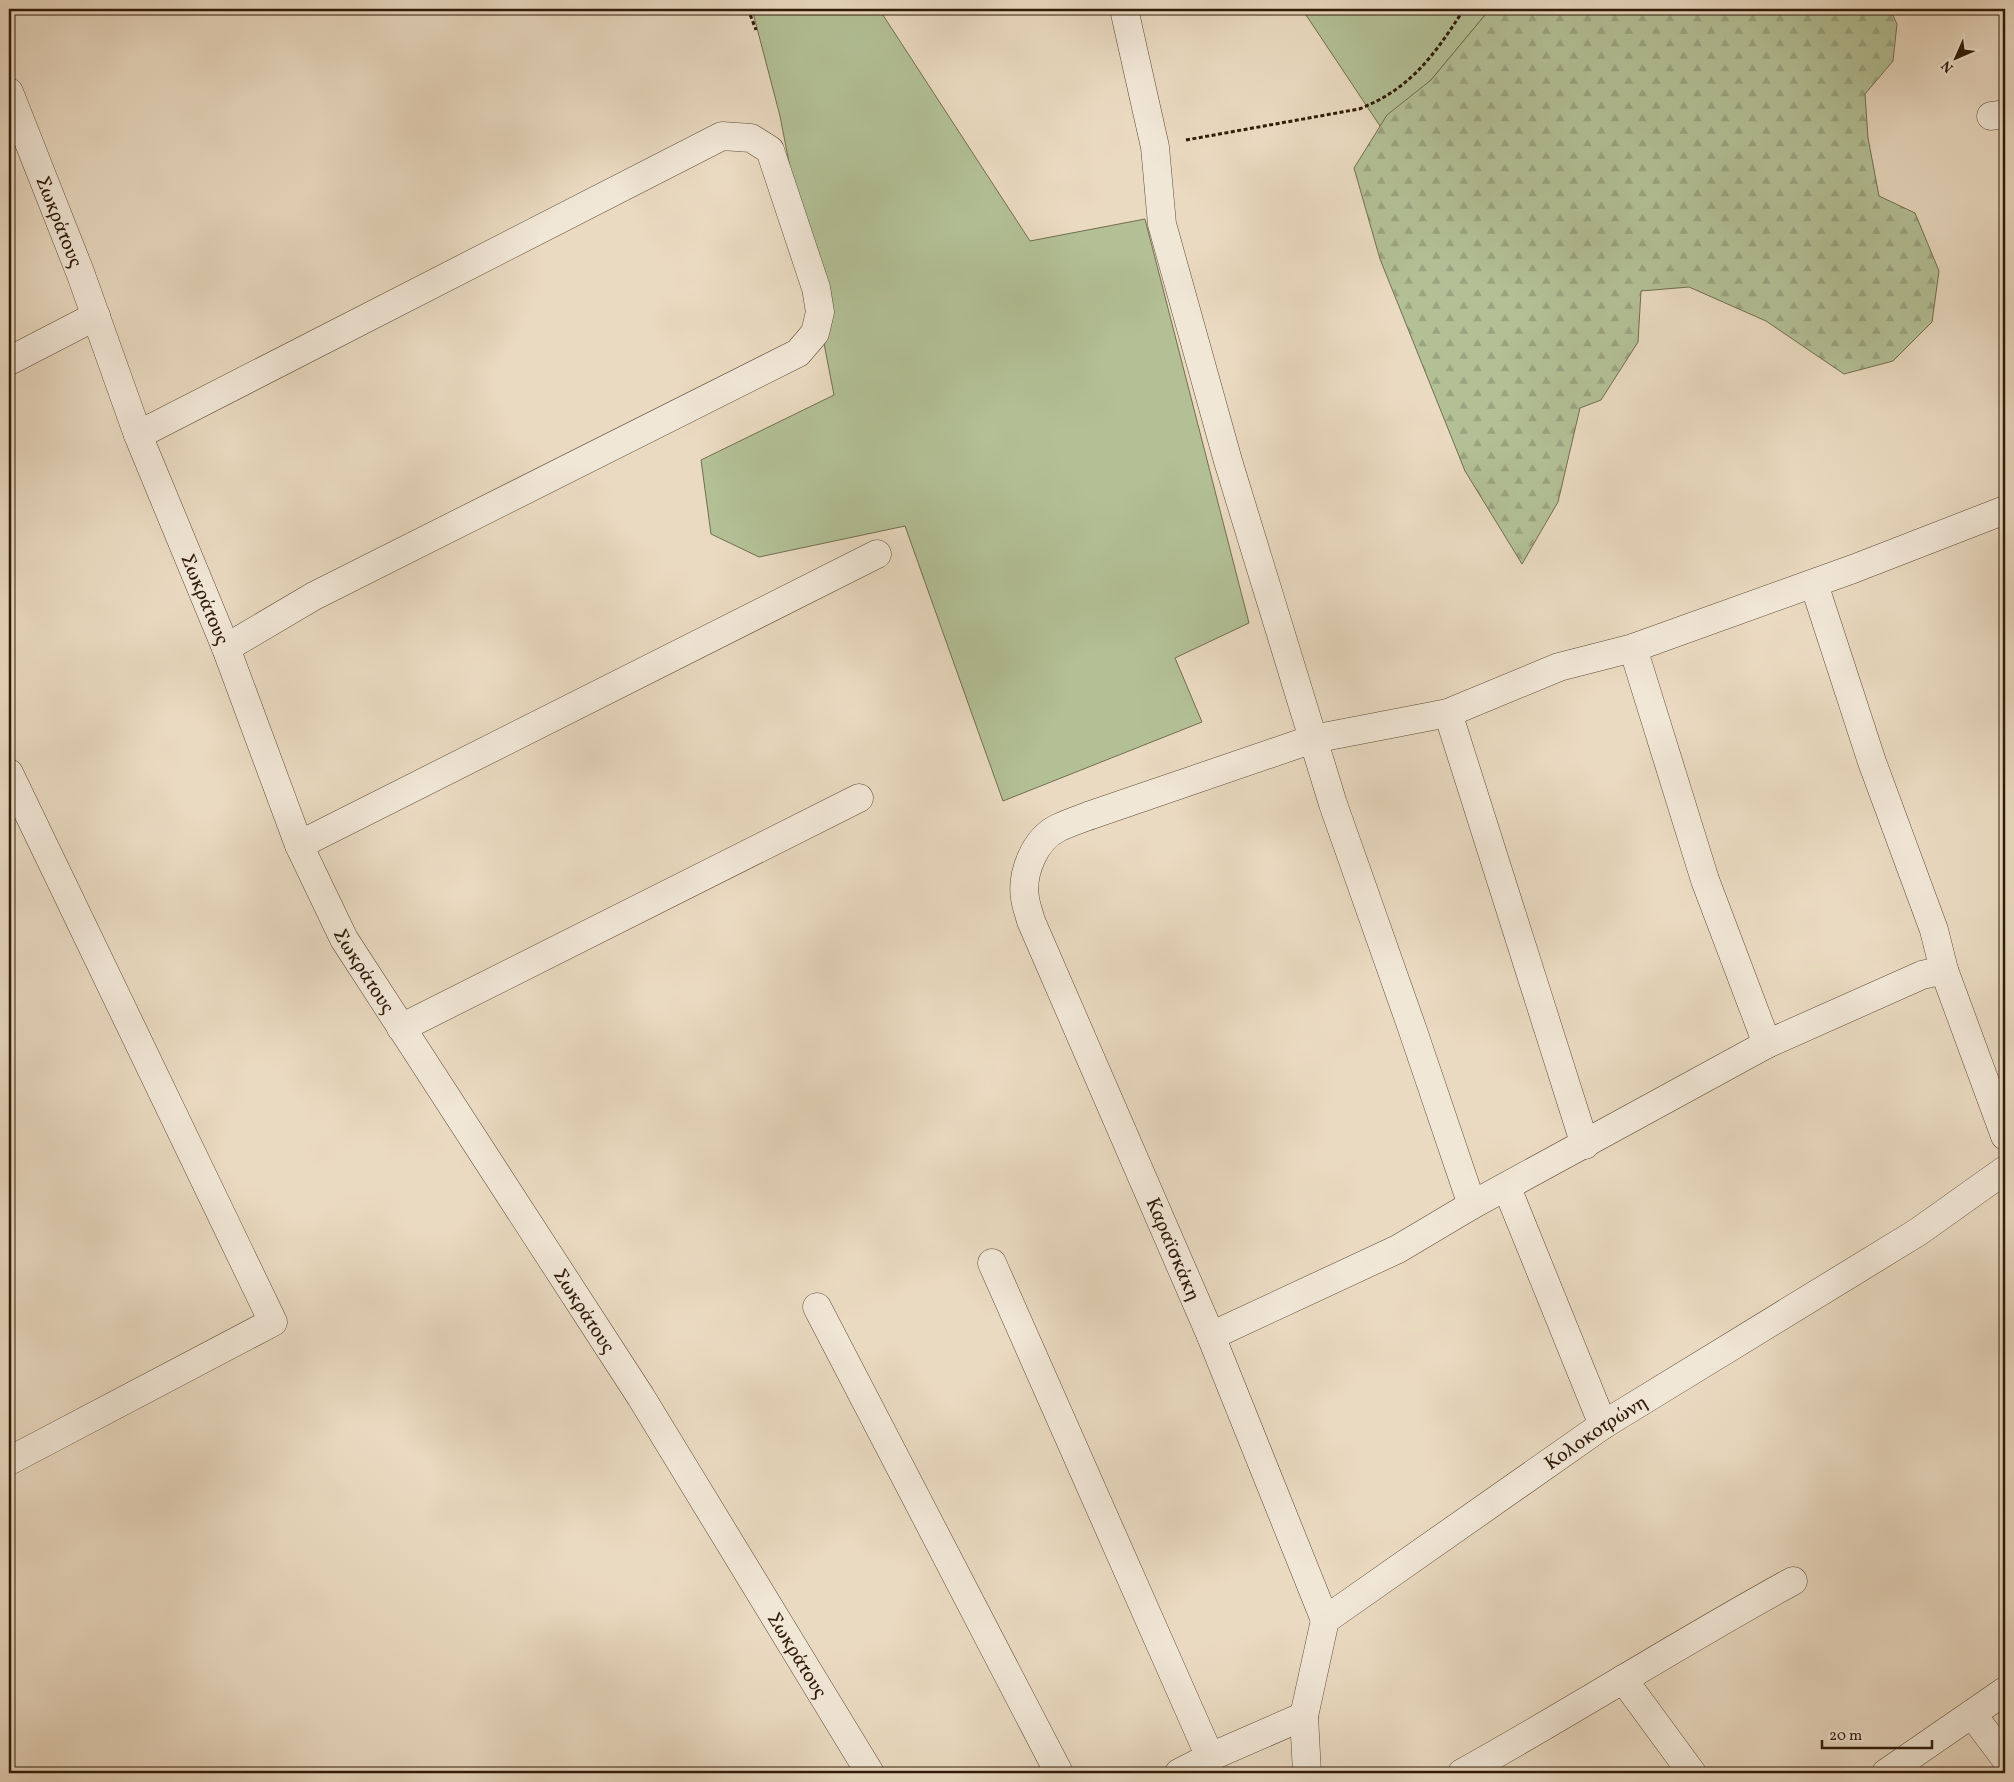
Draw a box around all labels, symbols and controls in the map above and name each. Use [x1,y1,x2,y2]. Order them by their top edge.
north arrow [1932,32,1982,82]
text: N [1938,56,1958,76]
street label: Σωκράτους [28,172,89,272]
street label: Σωκράτους [173,550,235,650]
street label: Σωκράτους [325,925,401,1020]
street label: Καραϊσκάκη [1138,1194,1207,1306]
street label: Σωκράτους [545,1264,621,1359]
street label: Κολοκοτρώνη [1539,1389,1654,1478]
street label: Σωκράτους [759,1608,833,1704]
scale bar [1822,1717,1932,1749]
text: 20 m [1829,1726,1862,1747]

